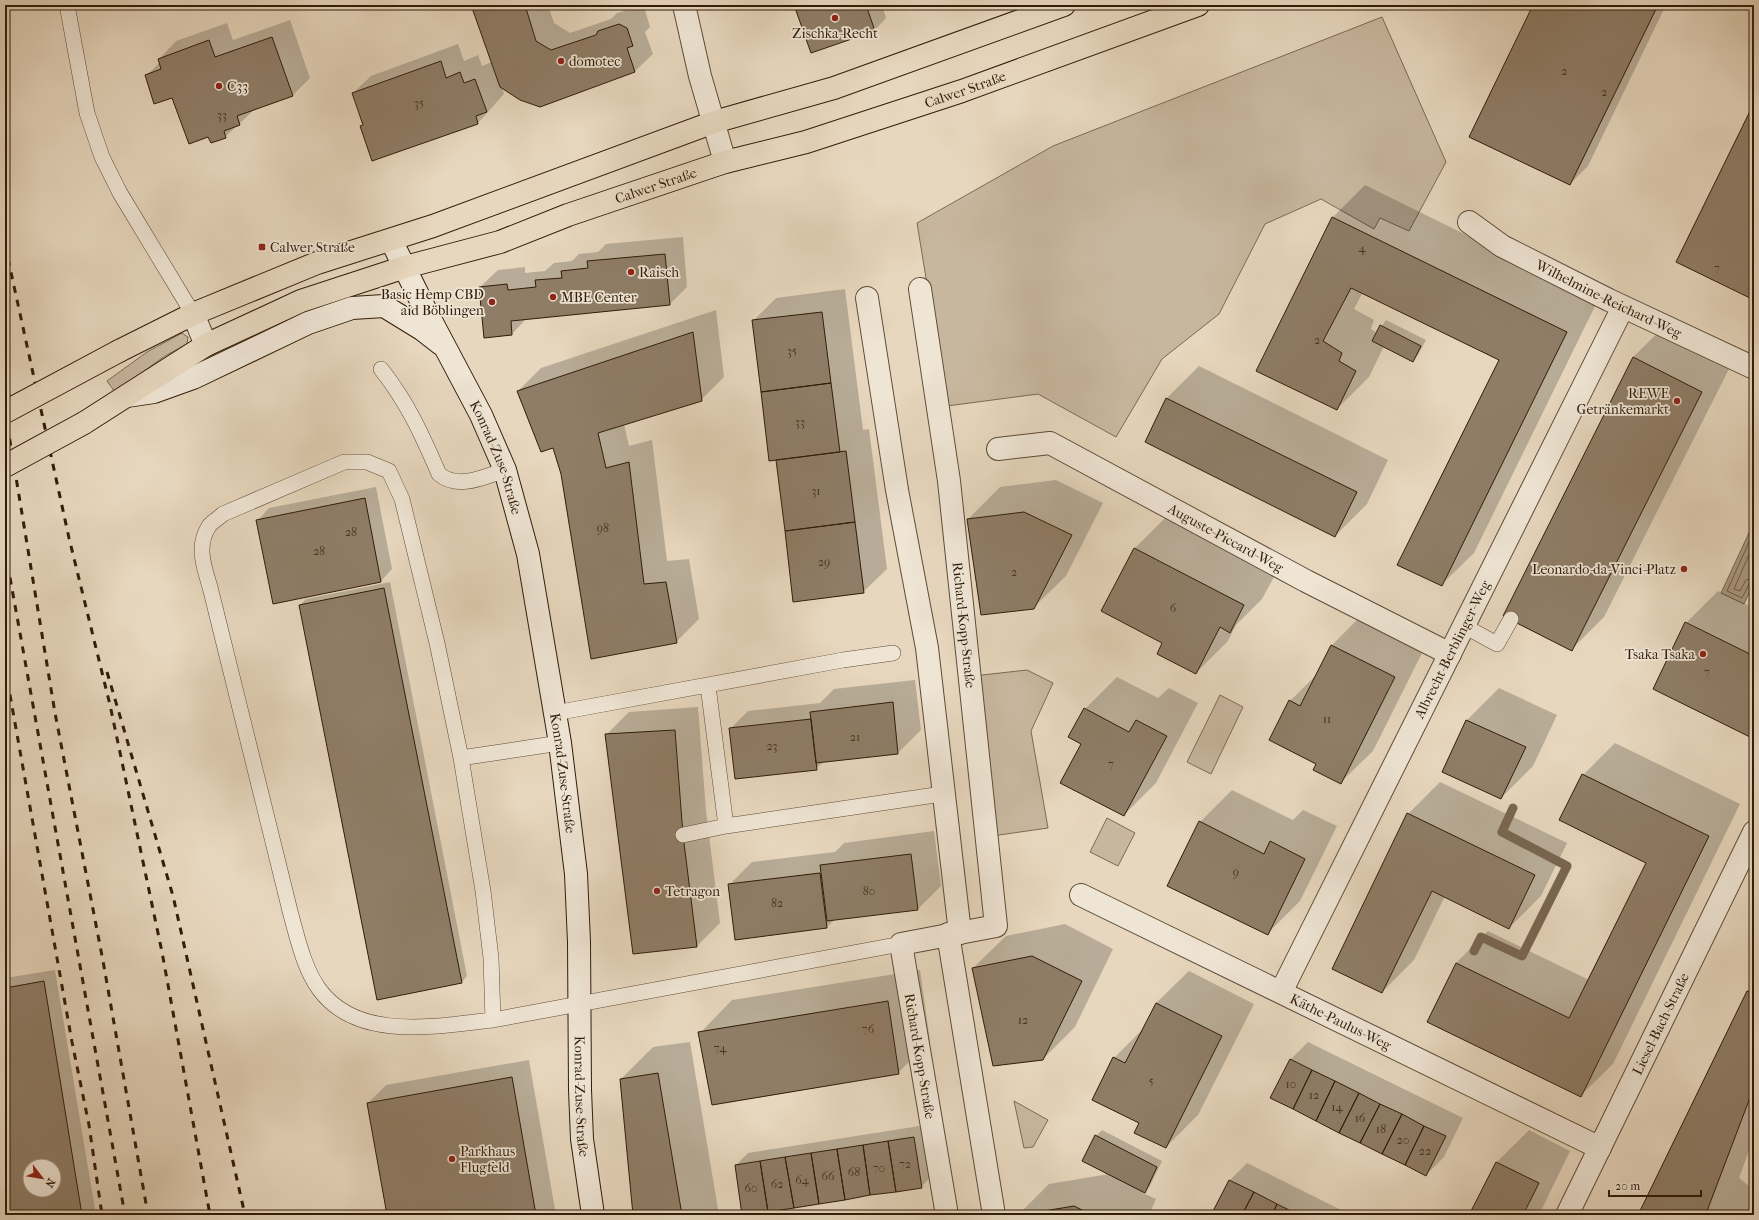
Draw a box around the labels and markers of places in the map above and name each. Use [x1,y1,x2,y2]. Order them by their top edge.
marker: Zischka-Recht [830,13,840,23]
place label: Zischka-Recht [792,25,878,42]
place label: domotec [569,53,620,70]
marker: domotec [556,56,566,66]
place label: C33 [227,78,248,95]
marker: C33 [214,81,224,91]
place label: Calwer Straße [270,239,355,256]
marker: Calwer Straße [257,242,267,252]
place label: Raisch [639,264,679,281]
marker: Raisch [626,267,636,277]
place label: Basic Hemp CBD aid Böblingen [381,286,484,319]
place label: MBE Center [561,289,637,306]
marker: MBE Center [548,292,558,302]
marker: Basic Hemp CBD aid Böblingen [487,297,497,307]
place label: REWE Getränkemarkt [1577,385,1669,418]
marker: REWE Getränkemarkt [1672,396,1682,406]
place label: Leonardo-da-Vinci-Platz [1532,561,1676,578]
marker: Leonardo-da-Vinci-Platz [1679,564,1689,574]
place label: Tsaka Tsaka [1625,646,1696,663]
marker: Tsaka Tsaka [1698,649,1708,659]
place label: Tetragon [665,883,720,900]
marker: Tetragon [652,886,662,896]
place label: Parkhaus Flugfeld [460,1143,515,1176]
marker: Parkhaus Flugfeld [447,1154,457,1164]

